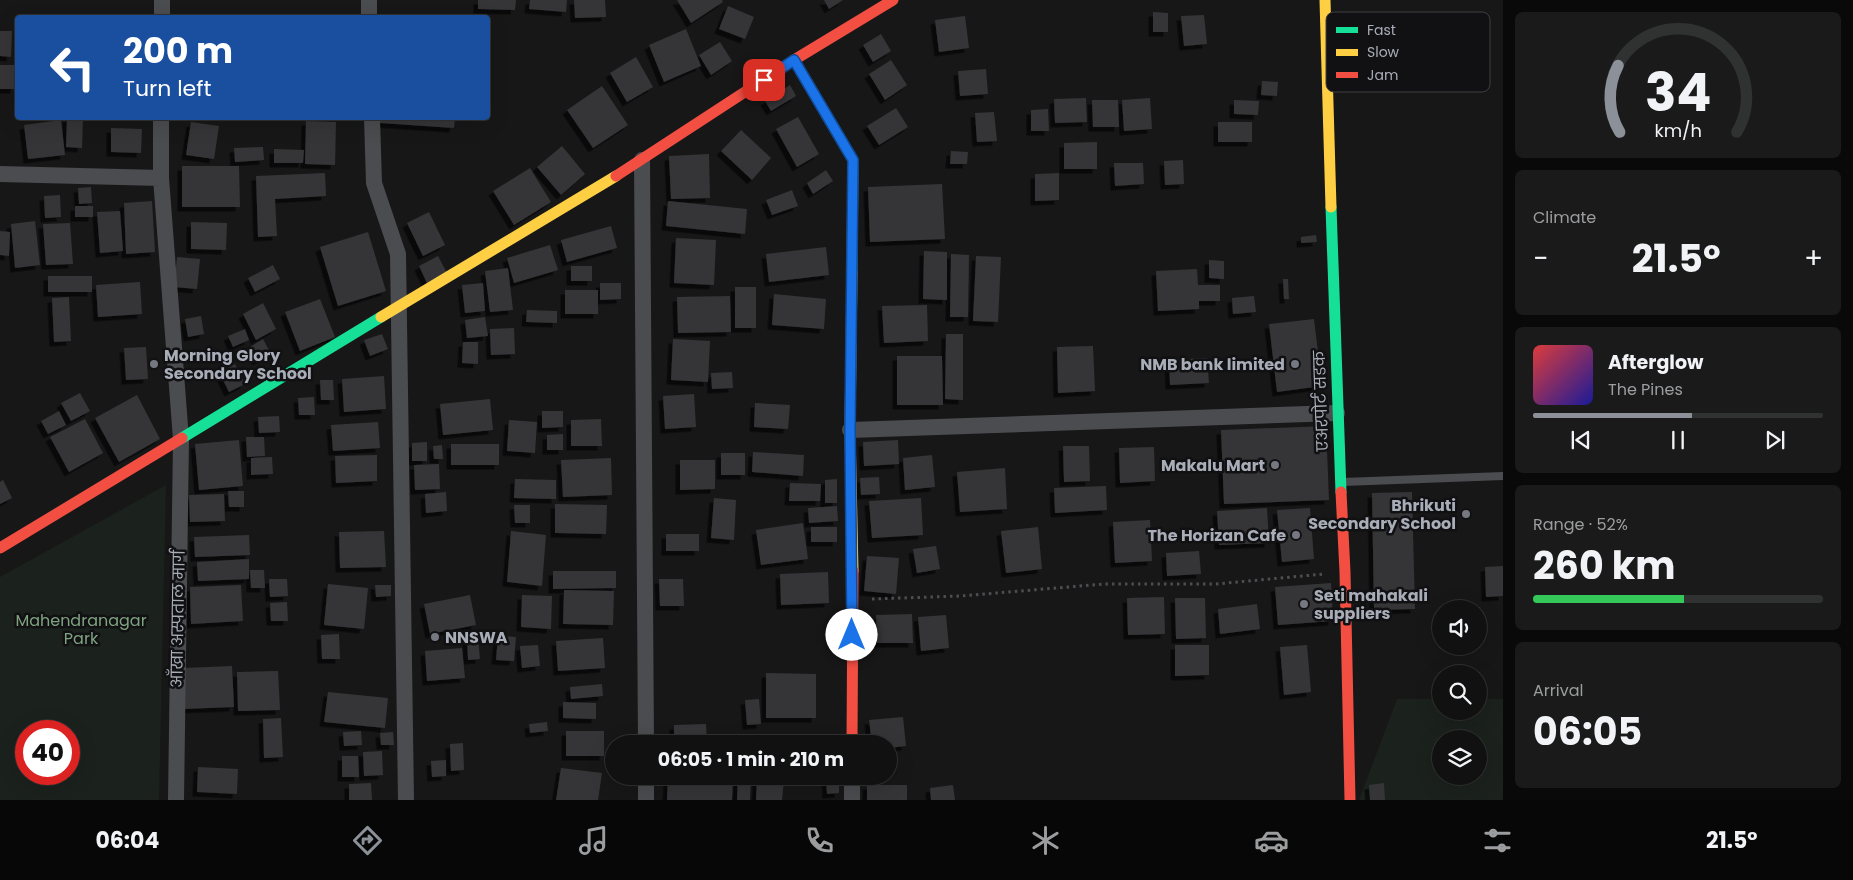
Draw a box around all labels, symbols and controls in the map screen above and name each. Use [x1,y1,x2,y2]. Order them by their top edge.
legend [1326,12,1490,92]
text: Fast [1367,20,1396,40]
text: 200 m [123,26,233,75]
icon: left [40,35,105,100]
text: Slow [1367,42,1400,62]
text: 34 [1645,56,1711,129]
pin [743,59,785,101]
text: Jam [1367,65,1398,85]
icon: arrive [750,66,778,94]
text: Turn left [123,73,211,104]
text: km/h [1654,118,1702,143]
text: Climate [1533,206,1596,229]
text: 21.5° [1632,232,1721,285]
text: − [1533,239,1548,278]
text: + [1804,239,1823,278]
place label: Morning Glory Secondary School [164,344,312,385]
street label: एअरपोर्ट सडक [1308,349,1334,453]
text: Afterglow [1608,349,1703,376]
place label: NMB bank limited [1140,353,1285,376]
marker: Morning Glory Secondary School [148,358,160,370]
marker: NMB bank limited [1289,358,1301,370]
text: The Pines [1608,378,1683,401]
icon: previous [1567,426,1595,454]
icon: pause [1664,426,1692,454]
icon: next [1761,426,1789,454]
place label: Makalu Mart [1161,454,1265,477]
marker: Makalu Mart [1269,459,1281,471]
place label: Bhrikuti Secondary School [1308,494,1456,535]
marker: Bhrikuti Secondary School [1460,508,1472,520]
text: Range · 52% [1533,513,1628,536]
place label: The Horizan Cafe [1147,524,1286,547]
marker: The Horizan Cafe [1290,529,1302,541]
text: 260 km [1533,539,1675,592]
street label: आँखा अस्पताल मार्ग [164,547,191,688]
place label: Seti mahakali suppliers [1314,584,1428,625]
marker: Seti mahakali suppliers [1298,598,1310,610]
map controls [1432,600,1487,785]
button: sound [1432,600,1487,655]
position arrow [825,608,877,660]
park label: Mahendranagar Park [15,609,147,650]
place label: NNSWA [445,626,508,649]
marker: NNSWA [429,631,441,643]
button: search [1432,665,1487,720]
text: Arrival [1533,679,1583,702]
text: 06:05 [1533,705,1642,758]
speed limit sign: 40 [15,720,80,785]
button: layers [1432,730,1487,785]
text: 06:05 · 1 min · 210 m [658,746,844,773]
icon: directions [350,823,385,858]
icon: music [576,823,611,858]
icon: phone [802,823,837,858]
icon: climate [1028,823,1063,858]
icon: car [1254,823,1289,858]
icon: filters [1480,823,1515,858]
text: 06:04 [95,825,159,856]
text: 21.5° [1706,825,1757,856]

